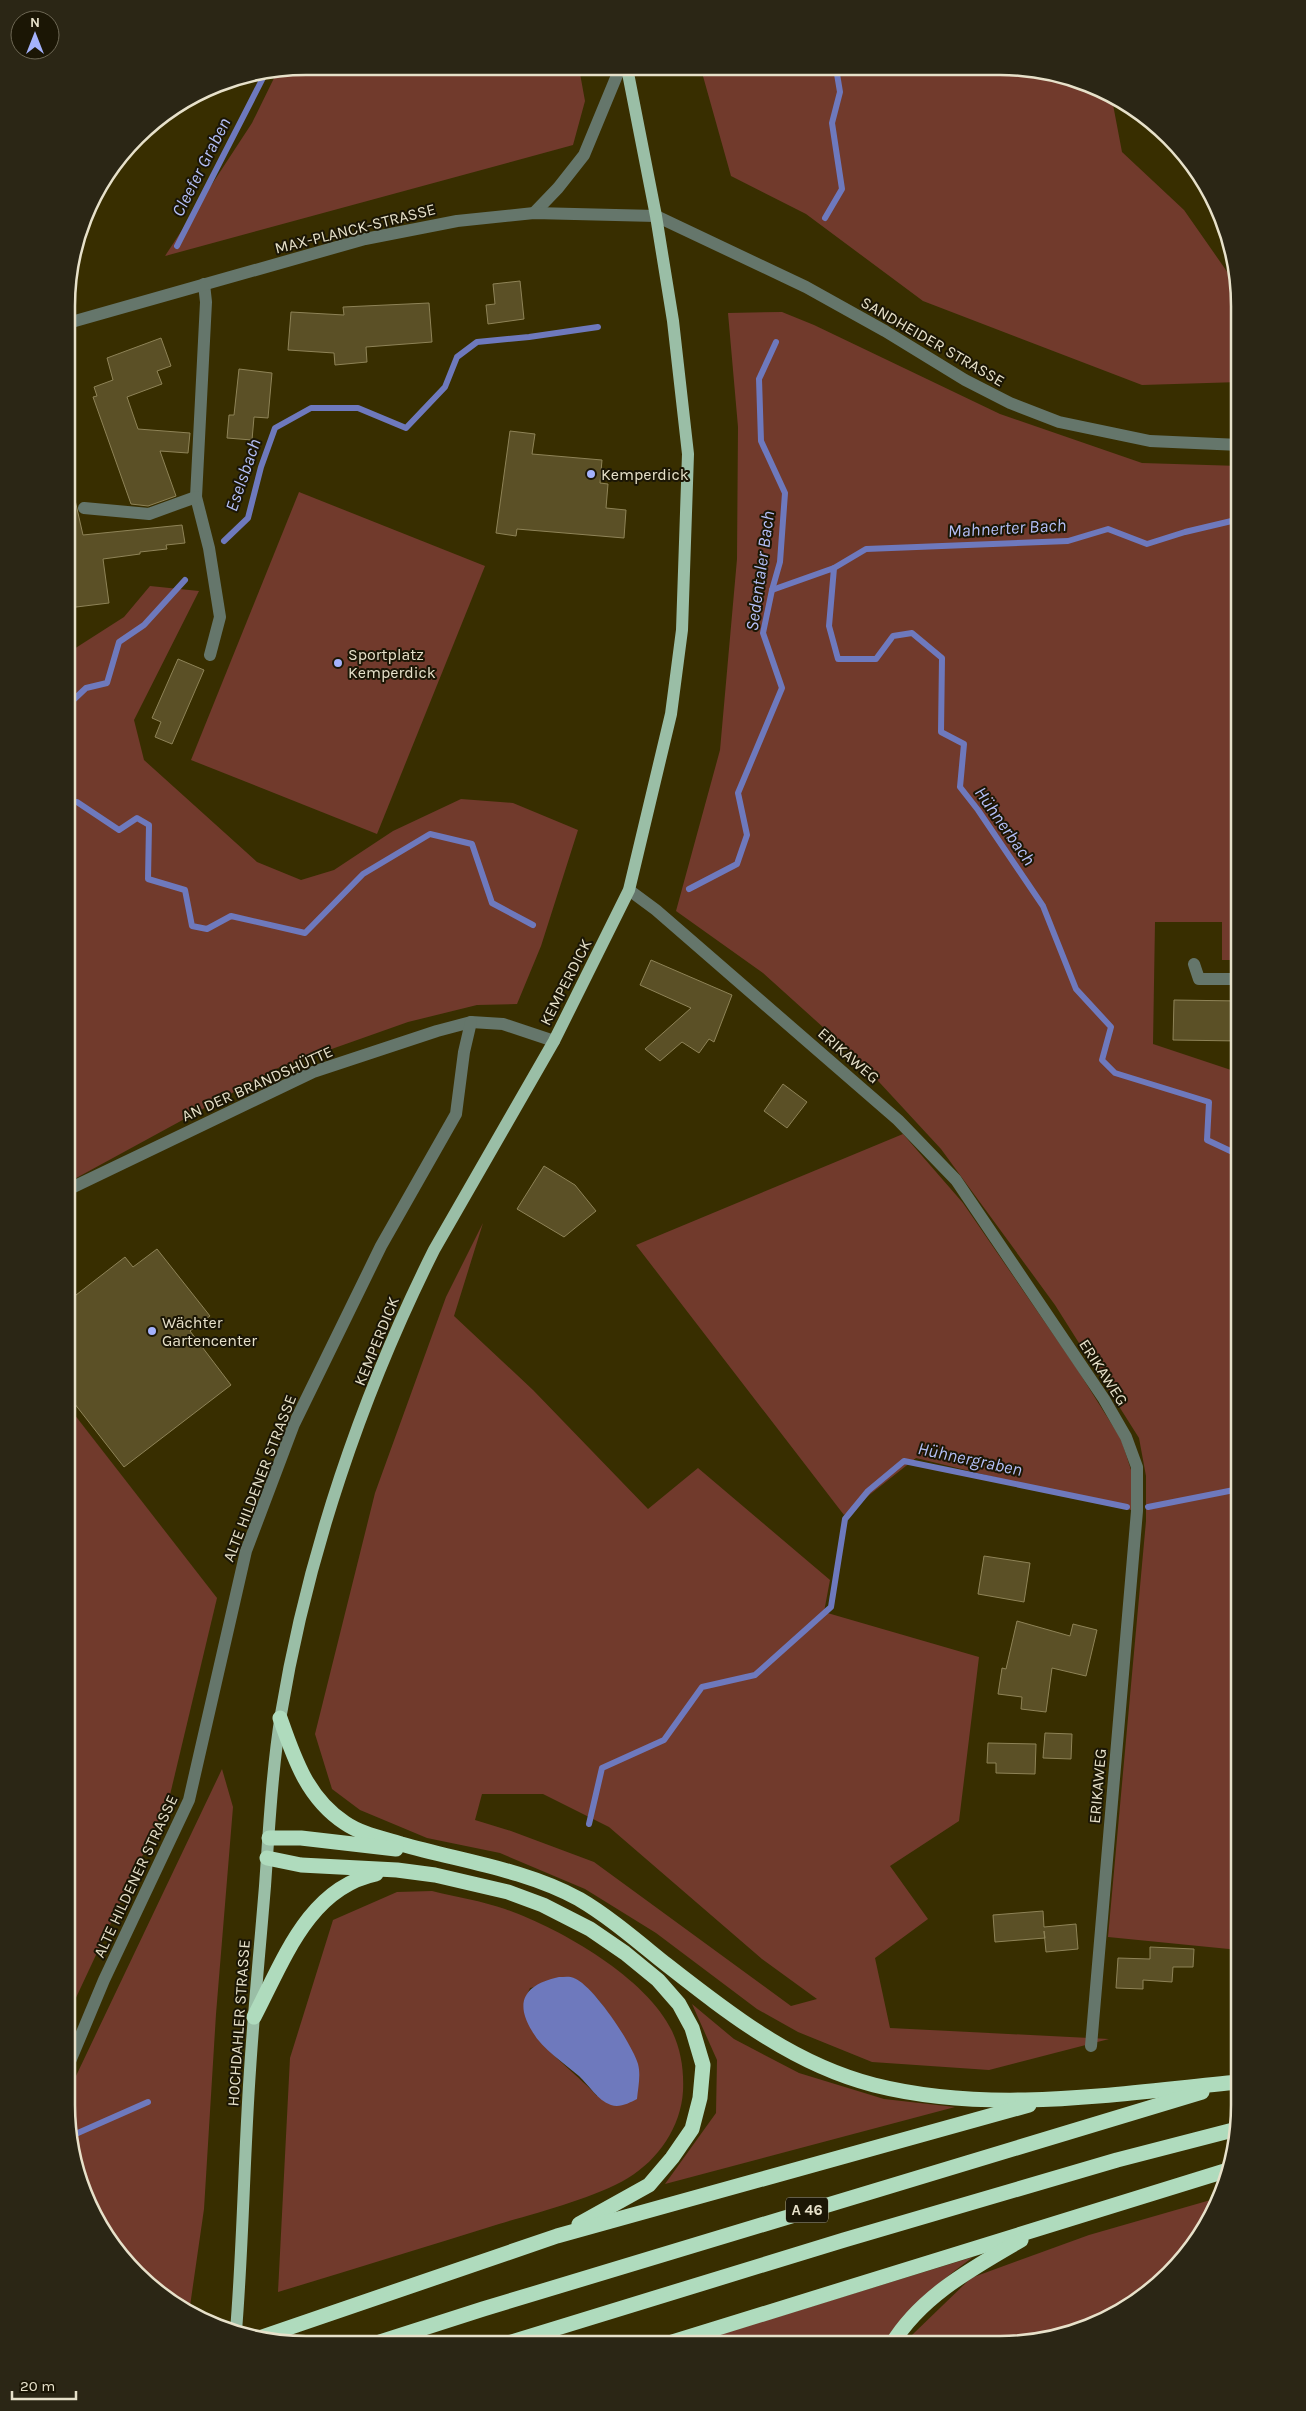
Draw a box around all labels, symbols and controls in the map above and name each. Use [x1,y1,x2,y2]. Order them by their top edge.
north arrow [10,10,60,60]
text: N [30,14,40,31]
water label: Cleefer Graben [167,114,235,220]
street label: MAX-PLANCK-STRASSE [273,199,438,258]
street label: SANDHEIDER STRASSE [858,293,1008,390]
water label: Eselsbach [220,436,266,514]
place label: Kemperdick [601,465,689,484]
marker: Kemperdick [585,468,597,480]
water label: Sedentaler Bach [741,509,779,633]
water label: Mahnerter Bach [947,514,1067,542]
place label: Sportplatz Kemperdick [348,645,436,682]
marker: Sportplatz Kemperdick [332,657,344,669]
water label: Hühnerbach [970,782,1040,870]
street label: KEMPERDICK [536,936,595,1029]
street label: ERIKAWEG [814,1023,883,1087]
street label: AN DER BRANDSHÜTTE [179,1042,336,1125]
street label: KEMPERDICK [350,1294,403,1389]
place label: Wächter Gartencenter [162,1313,257,1350]
marker: Wächter Gartencenter [146,1325,158,1337]
street label: ERIKAWEG [1075,1336,1132,1409]
street label: ALTE HILDENER STRASSE [219,1392,300,1564]
water label: Hühnergraben [916,1437,1024,1481]
street label: ERIKAWEG [1085,1748,1110,1824]
street label: ALTE HILDENER STRASSE [89,1792,182,1961]
street label: HOCHDAHLER STRASSE [223,1939,254,2107]
road number: A 46 [786,2198,828,2222]
scale bar [12,2368,76,2400]
text: 20 m [20,2377,55,2395]

